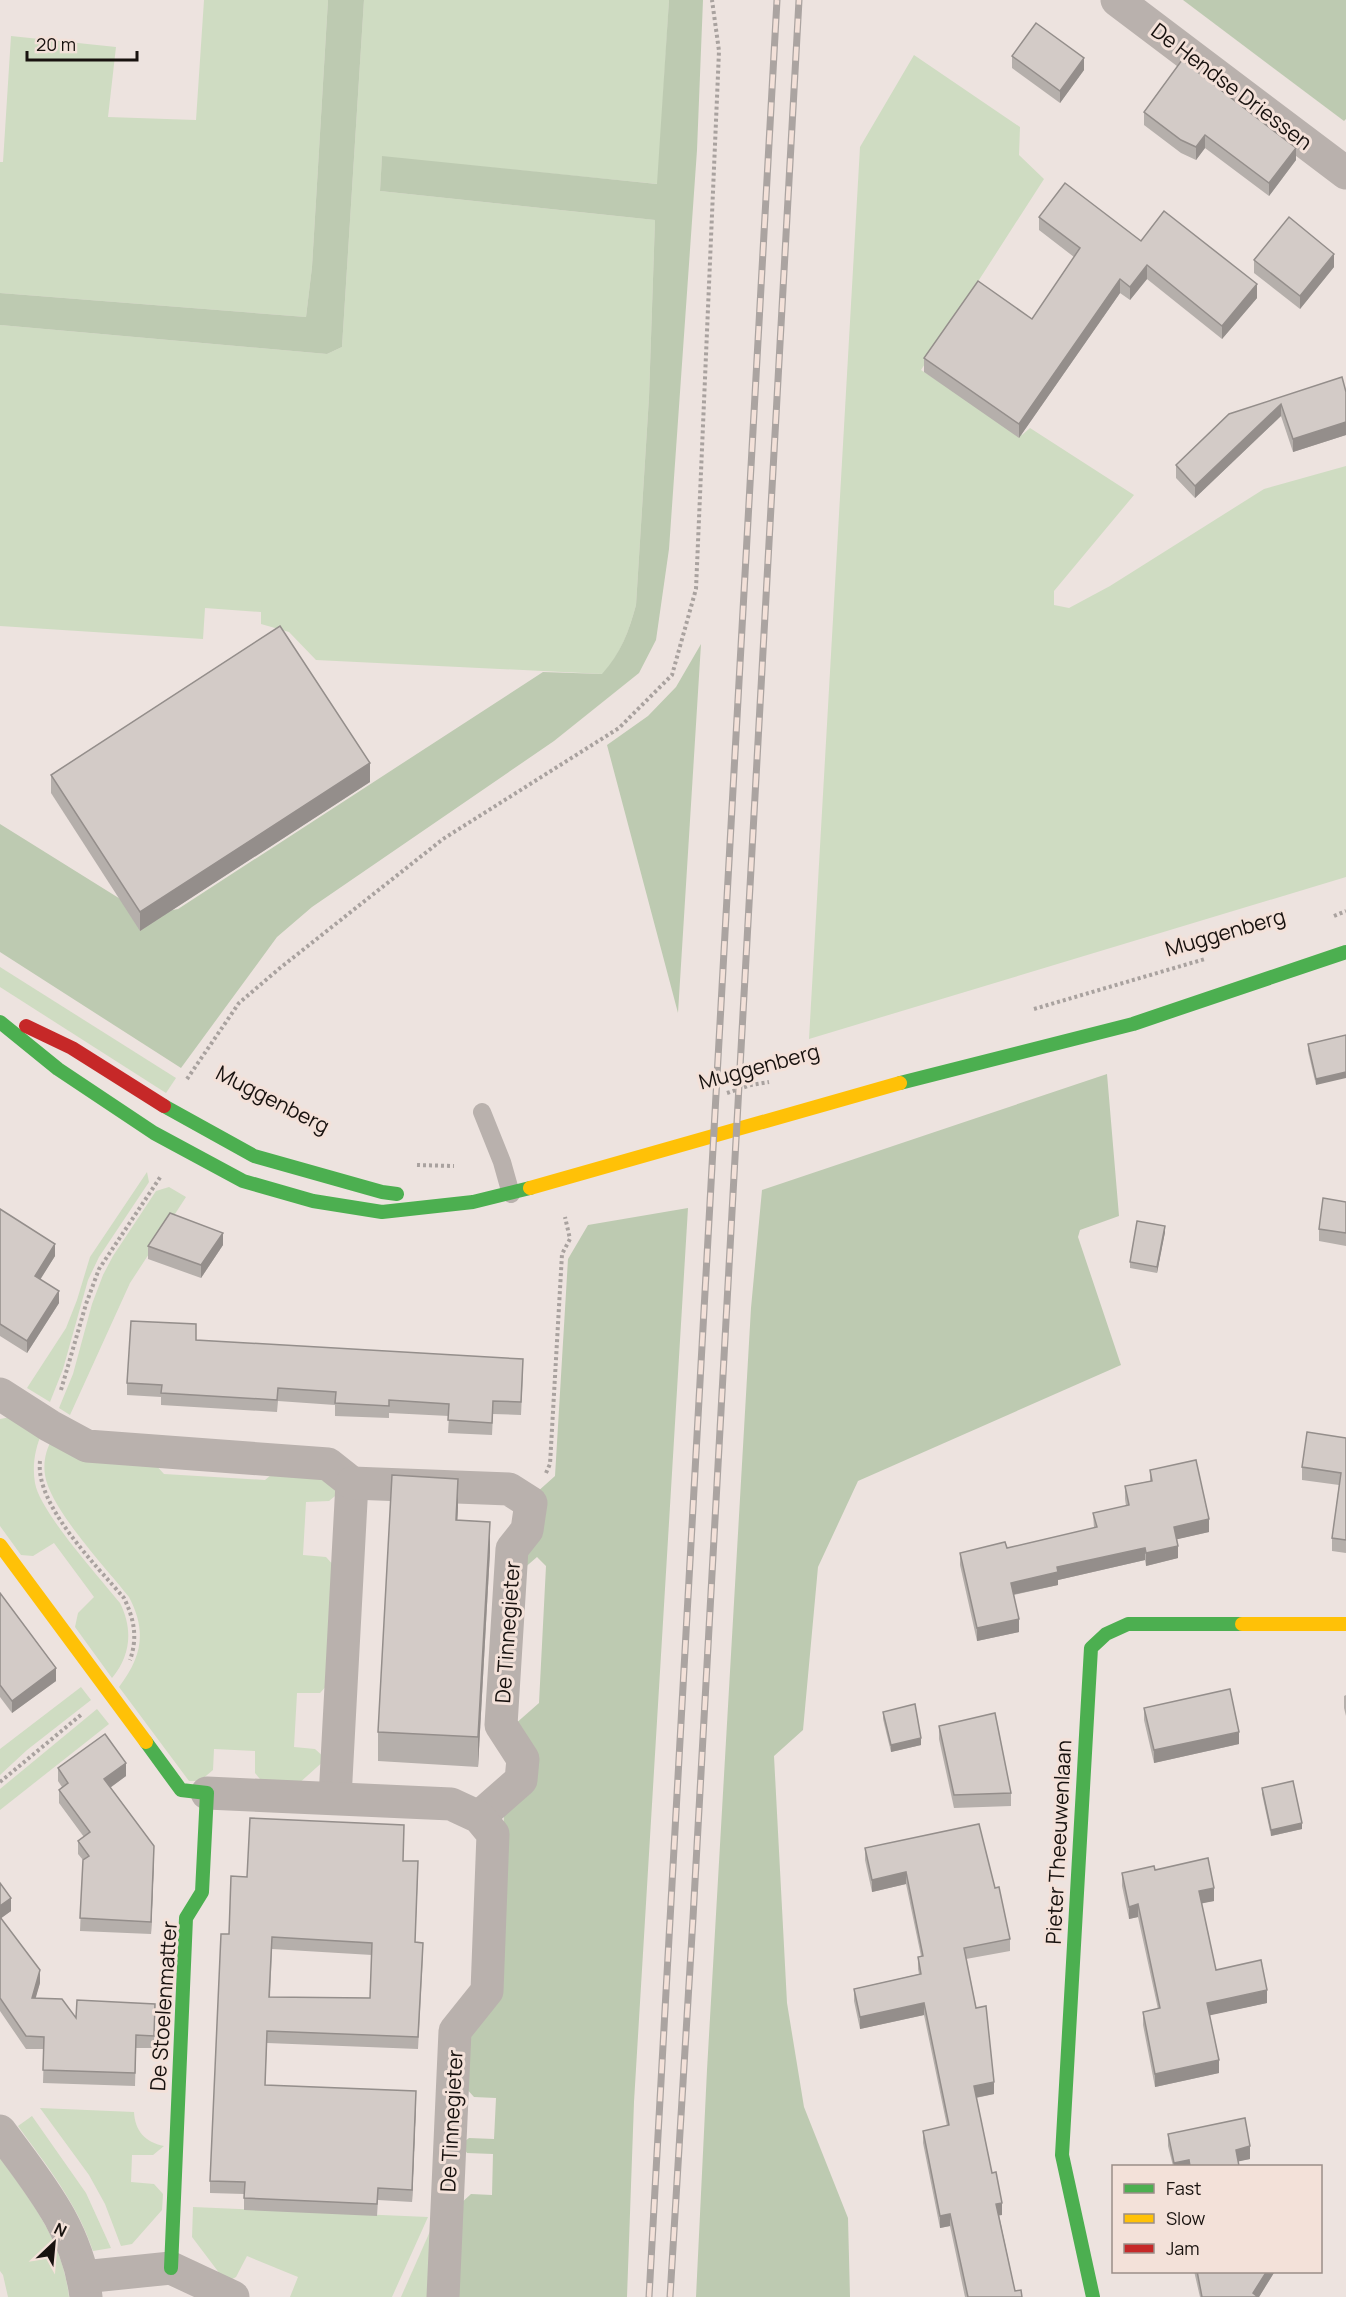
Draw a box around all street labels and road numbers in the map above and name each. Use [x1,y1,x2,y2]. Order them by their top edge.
street label: De Hendse Driessen [1146,16,1318,156]
street label: Muggenberg [1162,901,1288,963]
street label: Muggenberg [696,1036,822,1096]
street label: Muggenberg [212,1058,334,1140]
street label: De Tinnegieter [488,1559,526,1704]
street label: Pieter Theeuwenlaan [1039,1739,1077,1945]
street label: De Stoelenmatter [143,1920,183,2092]
street label: De Tinnegieter [433,2049,469,2193]

